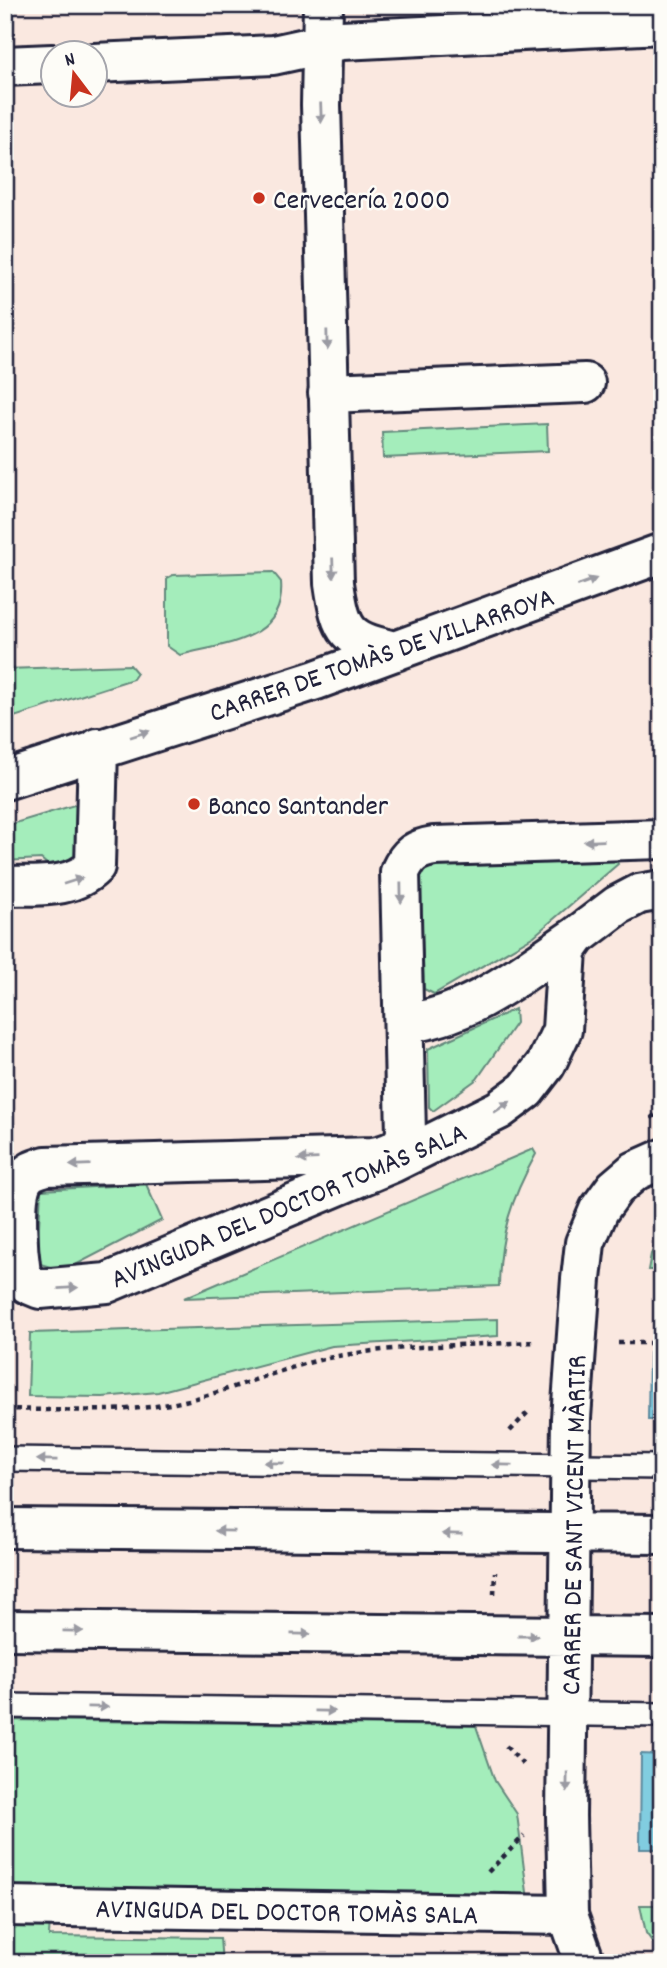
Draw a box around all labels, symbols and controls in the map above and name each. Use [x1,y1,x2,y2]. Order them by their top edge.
north arrow [38,38,108,108]
text: N [62,47,79,75]
one-way arrow [316,102,327,124]
place label: Cervecería 2000 [273,183,450,223]
marker: Cervecería 2000 [251,190,267,206]
one-way arrow [321,329,332,351]
one-way arrow [327,557,339,579]
one-way arrow [576,576,597,587]
street label: CARRER DE TOMÀS DE VILLARROYA [205,580,560,736]
one-way arrow [129,729,150,739]
place label: Banco Santander [208,789,389,829]
marker: Banco Santander [186,796,202,812]
one-way arrow [582,835,604,847]
one-way arrow [62,875,83,885]
one-way arrow [395,882,406,904]
one-way arrow [493,1100,511,1114]
street label: AVINGUDA DEL DOCTOR TOMÀS SALA [106,1115,474,1302]
one-way arrow [296,1153,318,1165]
one-way arrow [69,1160,91,1171]
one-way arrow [57,1282,79,1293]
street label: CARRER DE SANT VICENT MÀRTIR [554,1355,600,1695]
one-way arrow [36,1454,58,1466]
one-way arrow [263,1457,285,1469]
one-way arrow [491,1459,513,1471]
one-way arrow [214,1525,236,1536]
one-way arrow [441,1528,463,1539]
one-way arrow [63,1625,85,1636]
one-way arrow [290,1628,312,1639]
one-way arrow [518,1630,540,1642]
one-way arrow [87,1702,109,1713]
one-way arrow [315,1705,337,1717]
one-way arrow [561,1772,572,1794]
street label: AVINGUDA DEL DOCTOR TOMÀS SALA [95,1892,479,1938]

